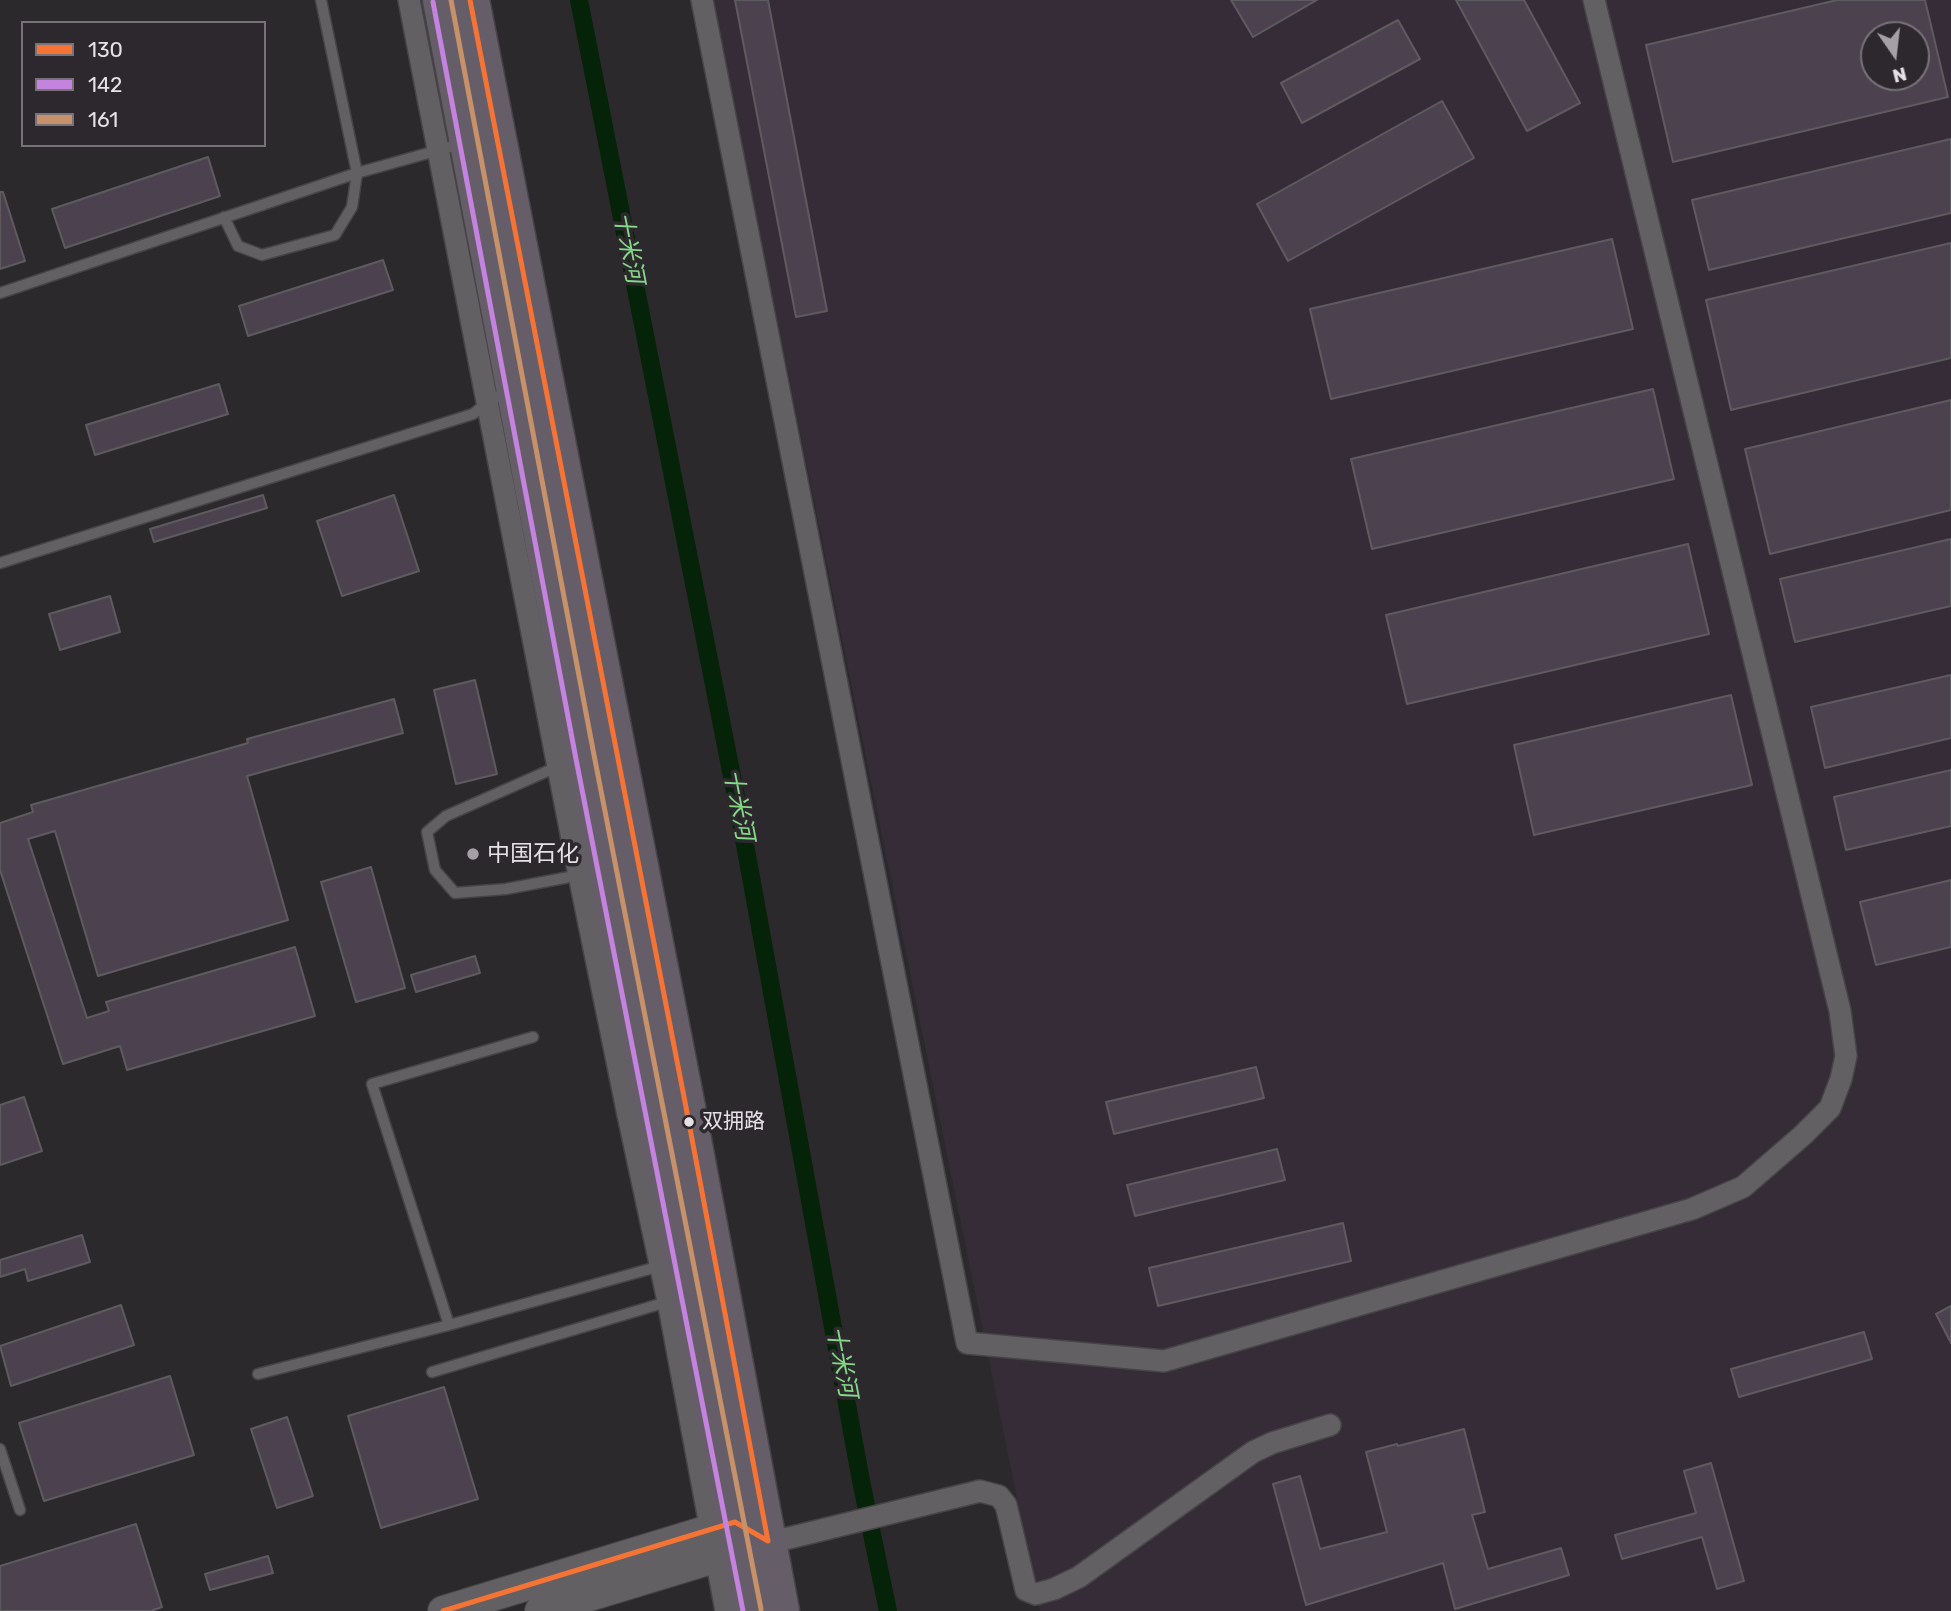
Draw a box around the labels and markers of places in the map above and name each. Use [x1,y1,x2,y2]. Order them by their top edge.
place label: 中国石化 [487,840,579,868]
marker: 中国石化 [465,846,481,862]
place label: 双拥路 [702,1109,765,1135]
marker: 双拥路 [682,1115,696,1129]

